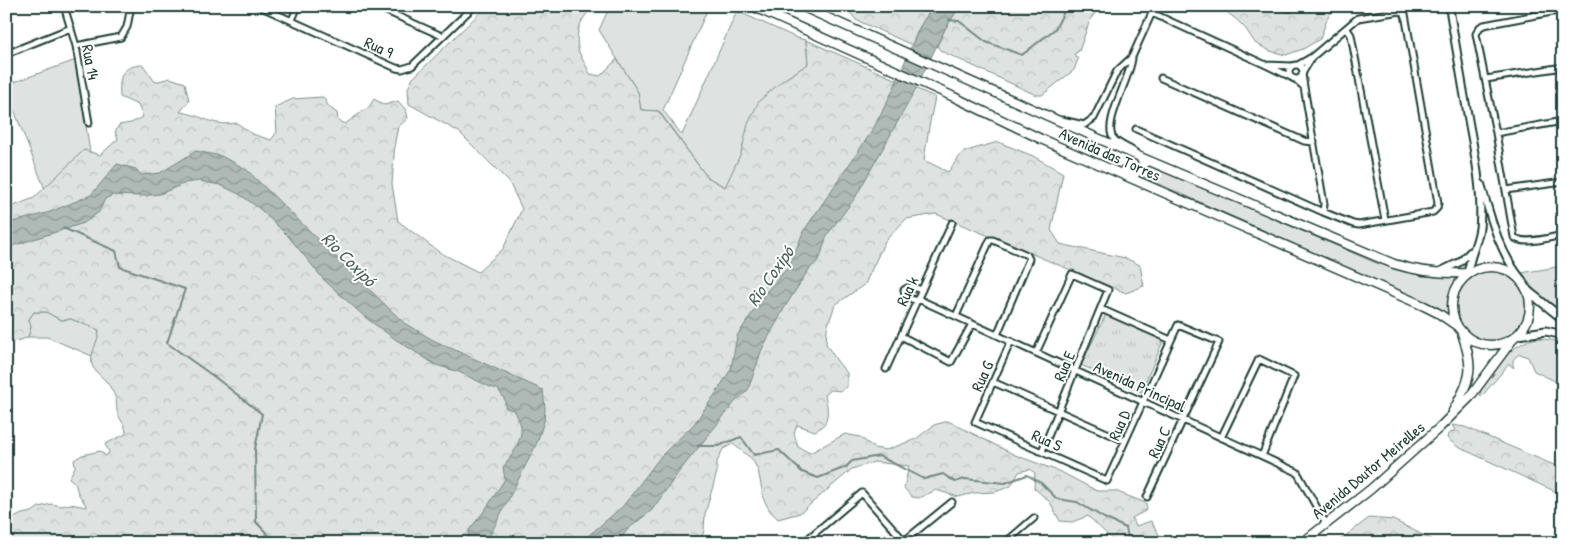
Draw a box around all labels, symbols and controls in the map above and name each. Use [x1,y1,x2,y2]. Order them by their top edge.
street label: Rua 9 [361,31,397,63]
street label: Rua 14 [77,43,105,81]
street label: Avenida das Torres [1056,122,1164,186]
water label: Rio Coxipó [316,226,383,293]
water label: Rio Coxipó [740,240,801,311]
street label: Rua k [891,272,924,309]
street label: Rua E [1048,348,1080,384]
street label: Avenida Principal [1090,355,1190,417]
street label: Rua G [966,357,999,395]
street label: Rua D [1103,406,1136,444]
street label: Avenida Doutor Meirelles [1307,416,1429,524]
street label: Rua C [1142,422,1176,461]
street label: Rua S [1028,424,1066,457]

